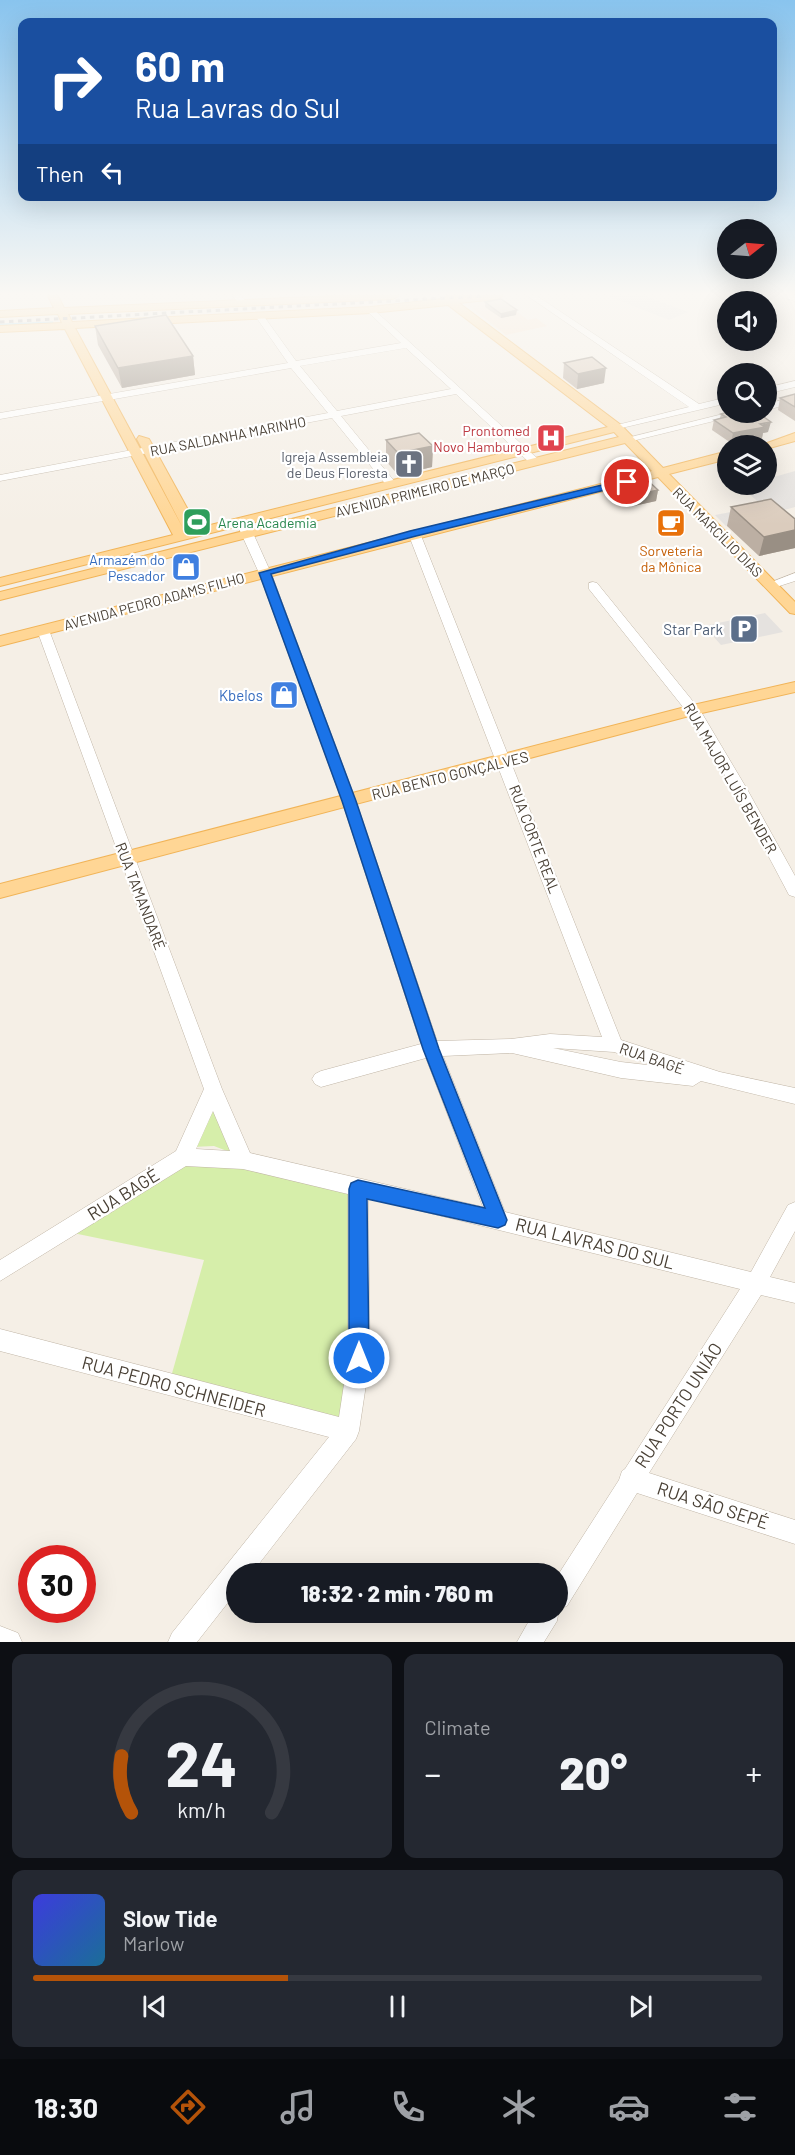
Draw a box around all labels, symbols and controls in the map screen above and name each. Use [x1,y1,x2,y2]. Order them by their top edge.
text: 60 m [135,40,225,90]
icon: right [36,42,114,120]
text: Rua Lavras do Sul [135,91,340,123]
icon: left [96,156,129,189]
text: Then [36,160,84,186]
north arrow [717,219,777,279]
map controls [717,219,777,495]
button: sound [717,291,777,351]
button: search [717,363,777,423]
street label: RUA SALDANHA MARINHO [149,413,307,459]
place label: Prontomed Novo Hamburgo [433,422,530,455]
hospital icon: Prontomed Novo Hamburgo [535,422,567,454]
button: layers [717,435,777,495]
place label: Igreja Assembleia de Deus Floresta [281,448,388,481]
church icon: Igreja Assembleia de Deus Floresta [393,448,425,480]
pin [601,456,652,507]
street label: AVENIDA PRIMEIRO DE MARÇO [334,460,516,520]
icon: arrive [610,465,643,498]
street label: RUA MARCÍLIO DIAS [670,484,766,580]
sports icon: Arena Academia [181,506,213,538]
cafe icon: Sorveteria da Mônica [655,507,687,539]
place label: Arena Academia [218,514,317,531]
place label: Sorveteria da Mônica [639,542,703,575]
place label: Armazém do Pescador [89,551,165,584]
shop icon: Armazém do Pescador [170,551,202,583]
street label: AVENIDA PEDRO ADAMS FILHO [62,569,246,633]
parking icon: Star Park [728,613,760,645]
place label: Star Park [663,620,723,638]
shop icon: Kbelos [268,679,300,711]
place label: Kbelos [219,686,263,704]
street label: RUA MAJOR LUÍS BENDER [681,700,781,856]
street label: RUA BENTO GONÇALVES [370,747,530,803]
street label: RUA CORTE REAL [506,782,564,896]
street label: RUA TAMANDARÉ [112,840,170,952]
street label: RUA BAGÉ [617,1039,687,1077]
street label: RUA BAGÉ [83,1163,163,1225]
street label: RUA LAVRAS DO SUL [513,1213,677,1273]
position arrow [327,1326,391,1390]
street label: RUA PORTO UNIÃO [629,1338,727,1472]
street label: RUA PEDRO SCHNEIDER [80,1351,268,1421]
street label: RUA SÃO SEPÉ [654,1477,772,1533]
speed limit sign: 30 [18,1545,96,1623]
text: 18:32 · 2 min · 760 m [301,1580,493,1606]
text: Climate [425,1715,491,1739]
text: 24 [165,1725,238,1799]
text: 20° [559,1745,627,1799]
text: − [425,1753,441,1793]
text: + [746,1753,762,1793]
text: km/h [177,1797,226,1822]
text: Slow Tide [123,1905,218,1931]
text: Marlow [123,1931,184,1955]
icon: previous [138,1990,171,2023]
icon: pause [381,1990,414,2023]
icon: next [624,1990,657,2023]
icon: directions [167,2086,209,2128]
icon: music [277,2086,319,2128]
icon: phone [387,2086,429,2128]
icon: climate [498,2086,540,2128]
icon: car [608,2086,650,2128]
icon: filters [719,2086,761,2128]
text: 18:30 [34,2091,98,2123]

